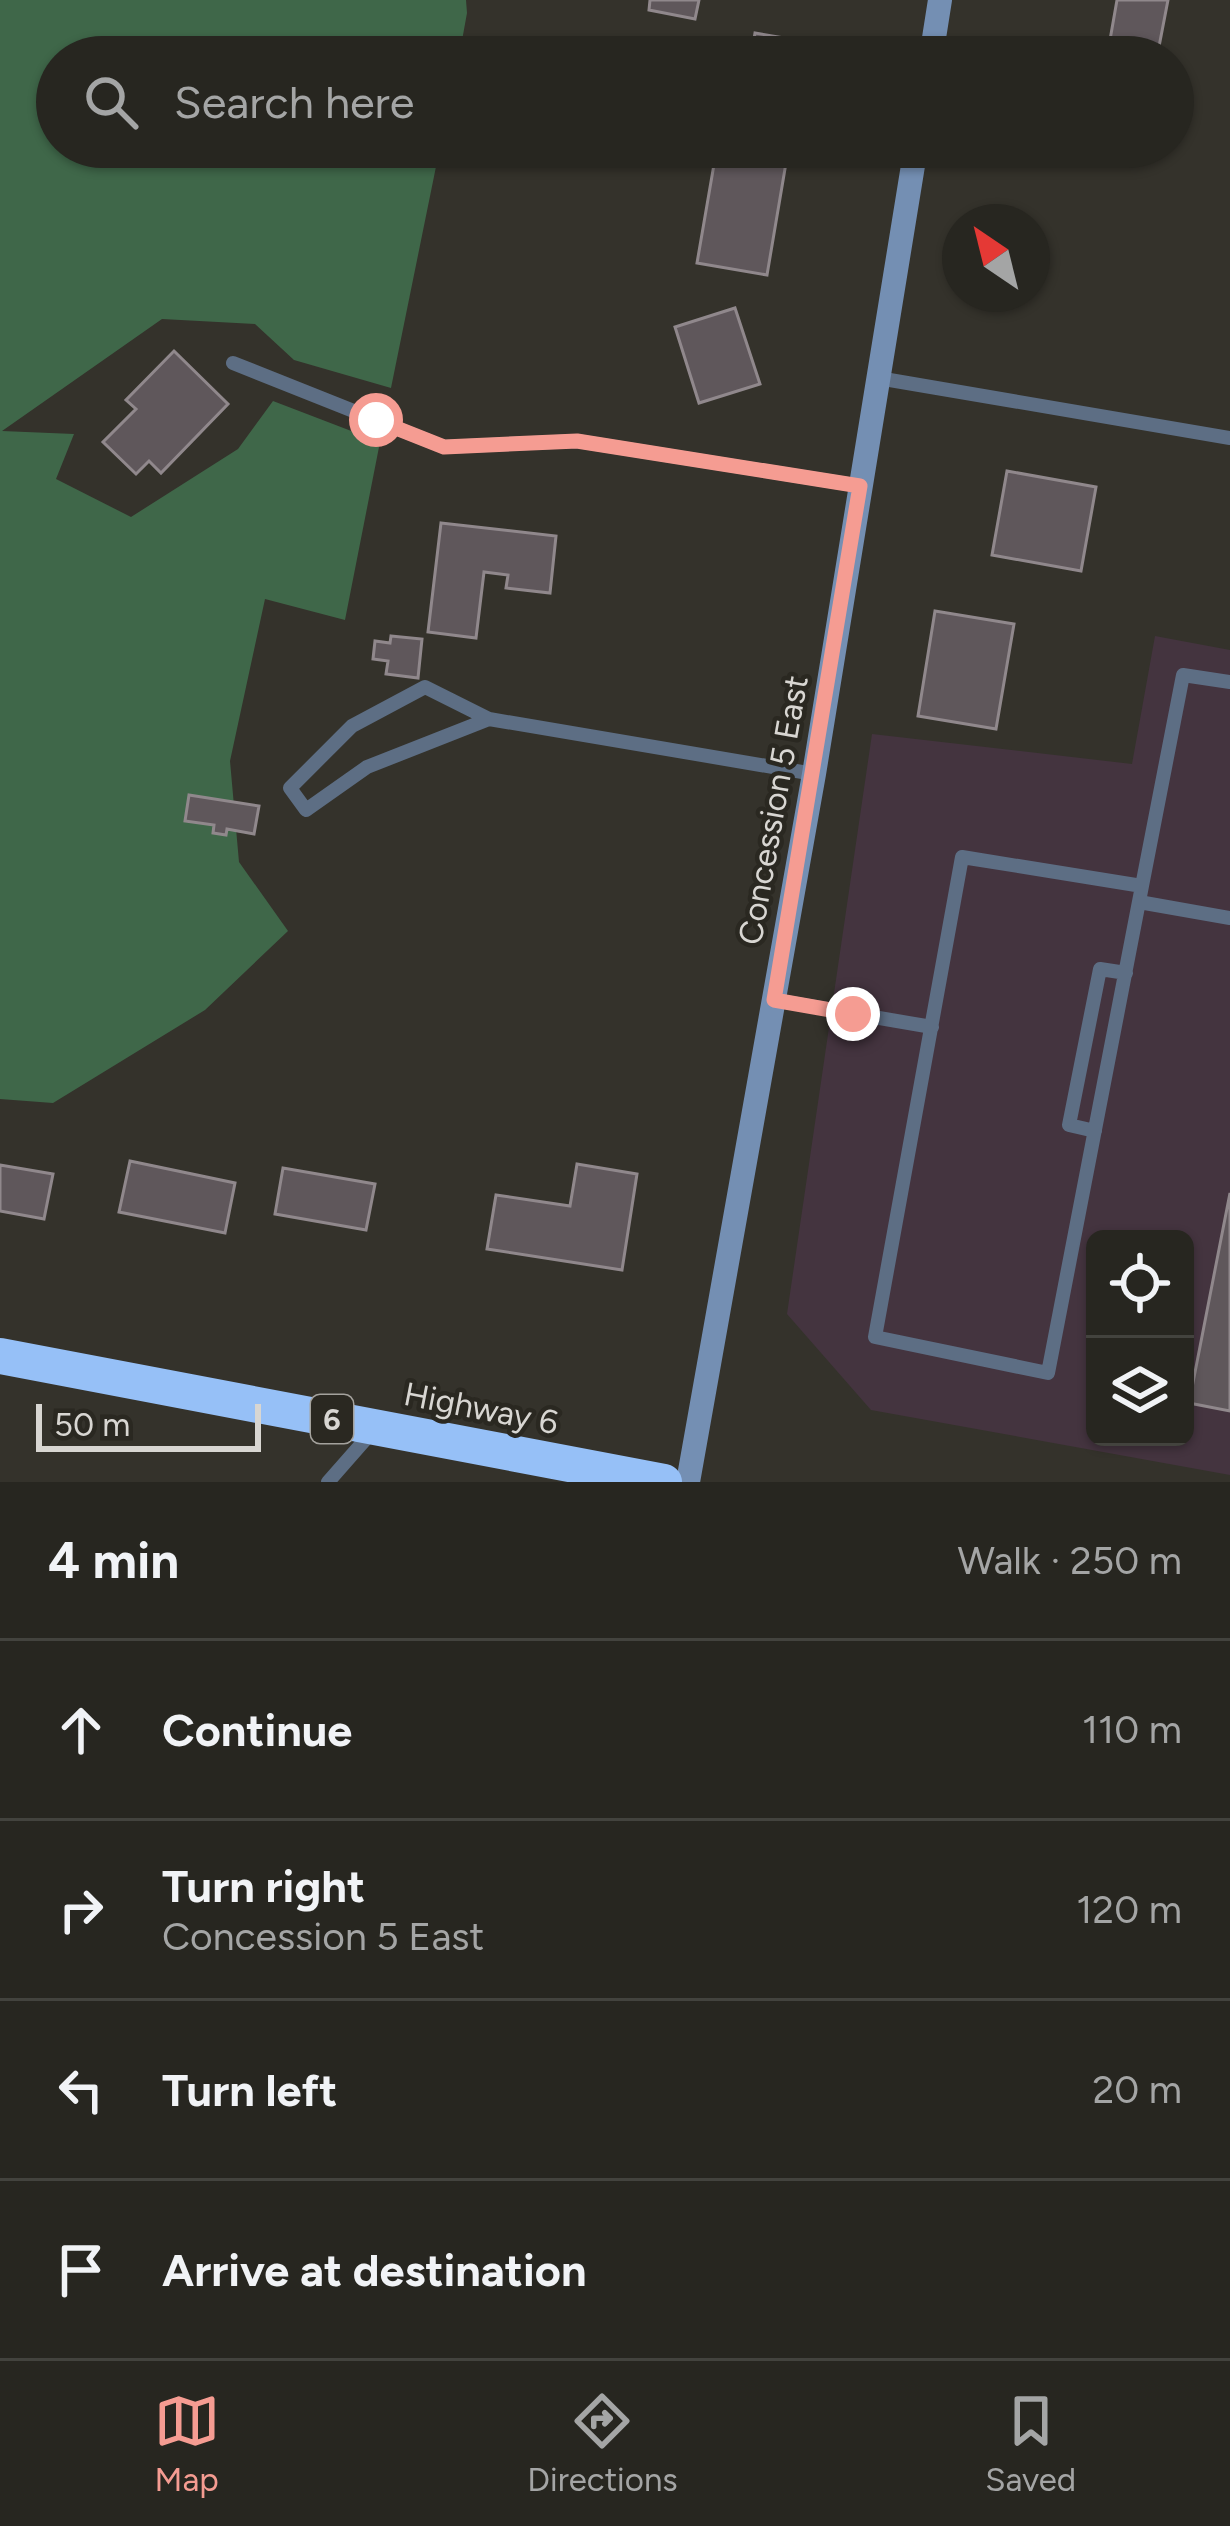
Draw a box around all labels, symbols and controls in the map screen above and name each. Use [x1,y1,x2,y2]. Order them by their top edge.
search box [36,36,1194,168]
icon: search [78,69,144,135]
text: Search here [174,75,414,129]
north arrow [942,204,1050,312]
route start [349,393,403,447]
street label: Concession 5 East [730,672,816,948]
route end [826,987,880,1041]
map controls [1086,1230,1194,1446]
button: locate [1086,1230,1194,1338]
button: layers [1086,1338,1194,1446]
street label: Highway 6 [401,1374,561,1442]
road number: 6 [311,1395,353,1443]
scale bar [36,1398,261,1451]
text: 50 m [54,1405,130,1444]
text: 4 min [48,1530,179,1591]
text: Walk · 250 m [958,1537,1182,1584]
icon: ahead [48,1697,114,1763]
text: Continue [162,1703,352,1757]
text: 110 m [1082,1706,1182,1753]
text: Turn right [162,1859,365,1913]
icon: right [48,1877,114,1943]
text: 120 m [1076,1886,1182,1933]
text: Concession 5 East [162,1913,484,1960]
icon: left [48,2057,114,2123]
text: Turn left [162,2063,337,2117]
text: 20 m [1092,2066,1182,2113]
icon: arrive [48,2237,114,2303]
text: Arrive at destination [162,2243,586,2297]
tab: Map [154,2388,220,2499]
tab: Directions [527,2388,678,2499]
tab: Saved [985,2388,1076,2499]

